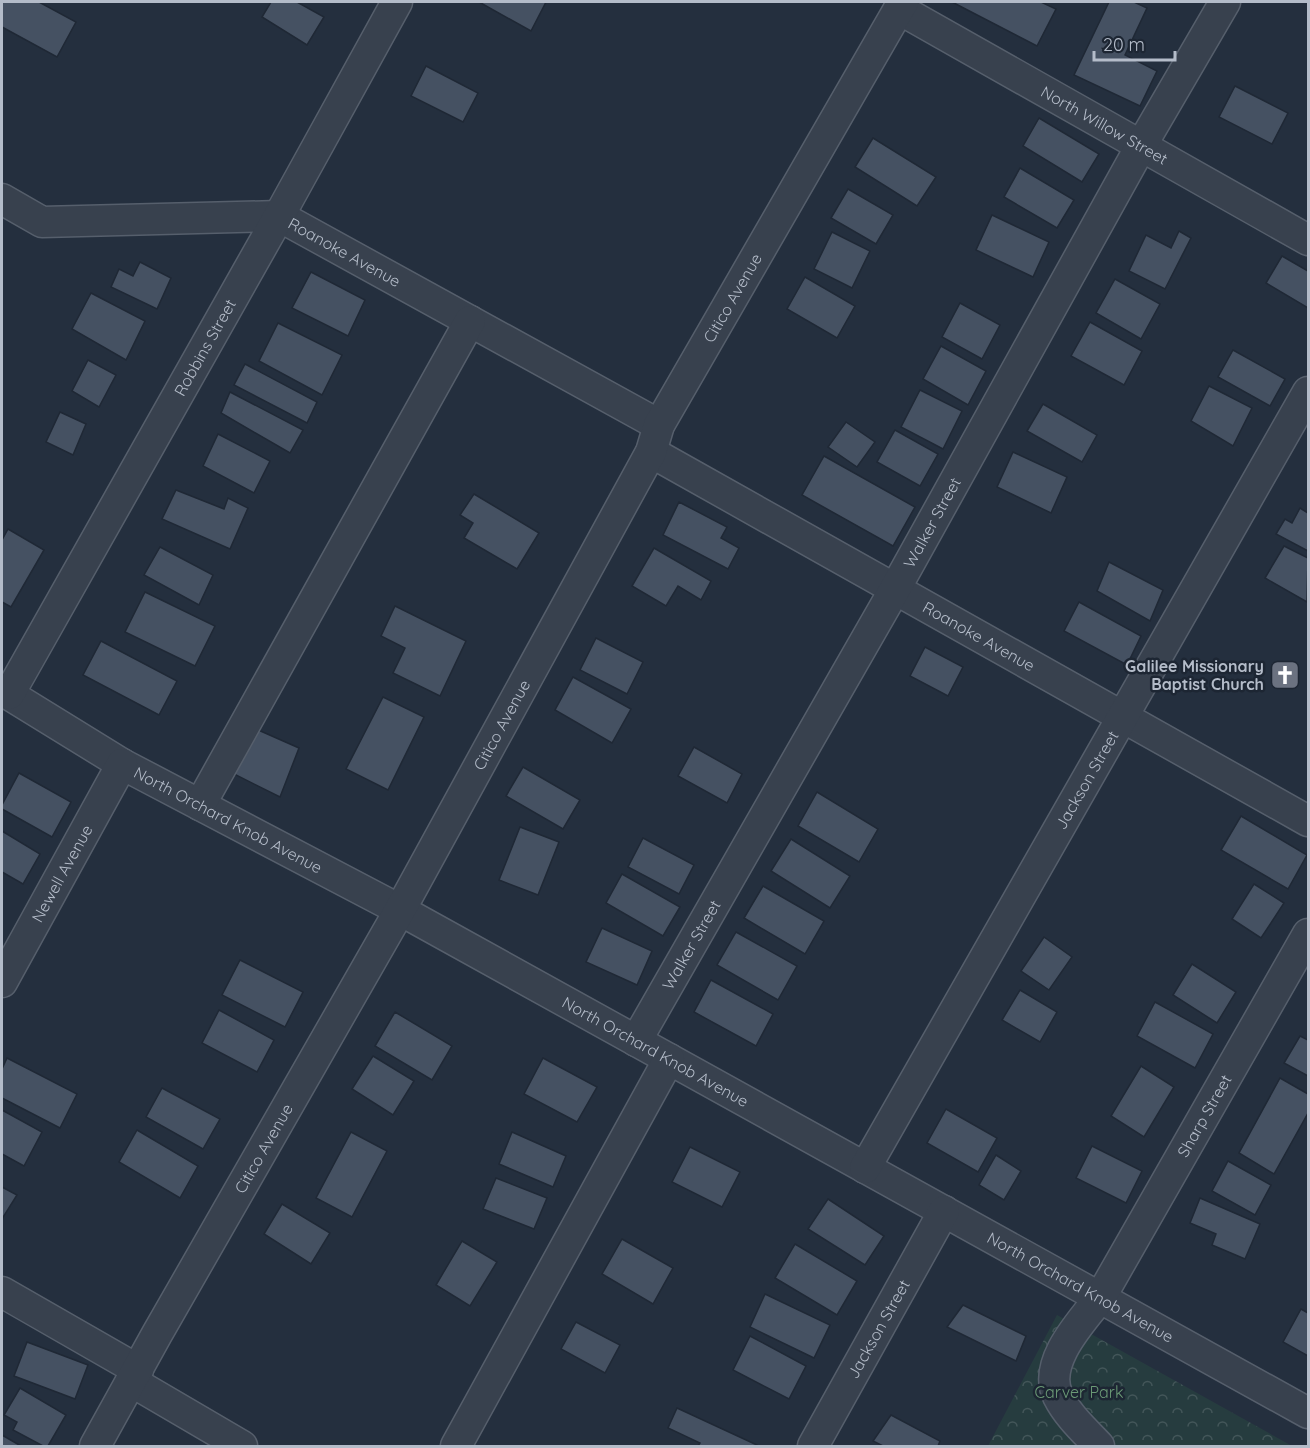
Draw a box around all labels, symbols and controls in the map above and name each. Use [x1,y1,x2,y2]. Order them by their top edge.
scale bar [1094,24,1175,62]
text: 20 m [1103,33,1145,56]
street label: North Willow Street [1038,81,1171,169]
street label: Roanoke Avenue [285,213,404,291]
street label: Citico Avenue [699,250,766,346]
street label: Robbins Street [169,295,240,399]
street label: Walker Street [899,474,965,571]
street label: Roanoke Avenue [919,597,1038,676]
place label: Galilee Missionary Baptist Church [1125,656,1264,694]
church icon: Galilee Missionary Baptist Church [1269,659,1301,691]
street label: Citico Avenue [469,676,534,773]
street label: Jackson Street [1051,727,1123,833]
street label: North Orchard Knob Avenue [131,762,326,877]
street label: Newell Avenue [27,821,97,926]
street label: Walker Street [658,896,725,993]
street label: North Orchard Knob Avenue [559,992,752,1111]
street label: Sharp Street [1173,1071,1236,1161]
street label: Citico Avenue [230,1100,297,1197]
street label: North Orchard Knob Avenue [984,1227,1177,1347]
street label: Jackson Street [843,1276,914,1382]
park label: Carver Park [1035,1382,1123,1402]

